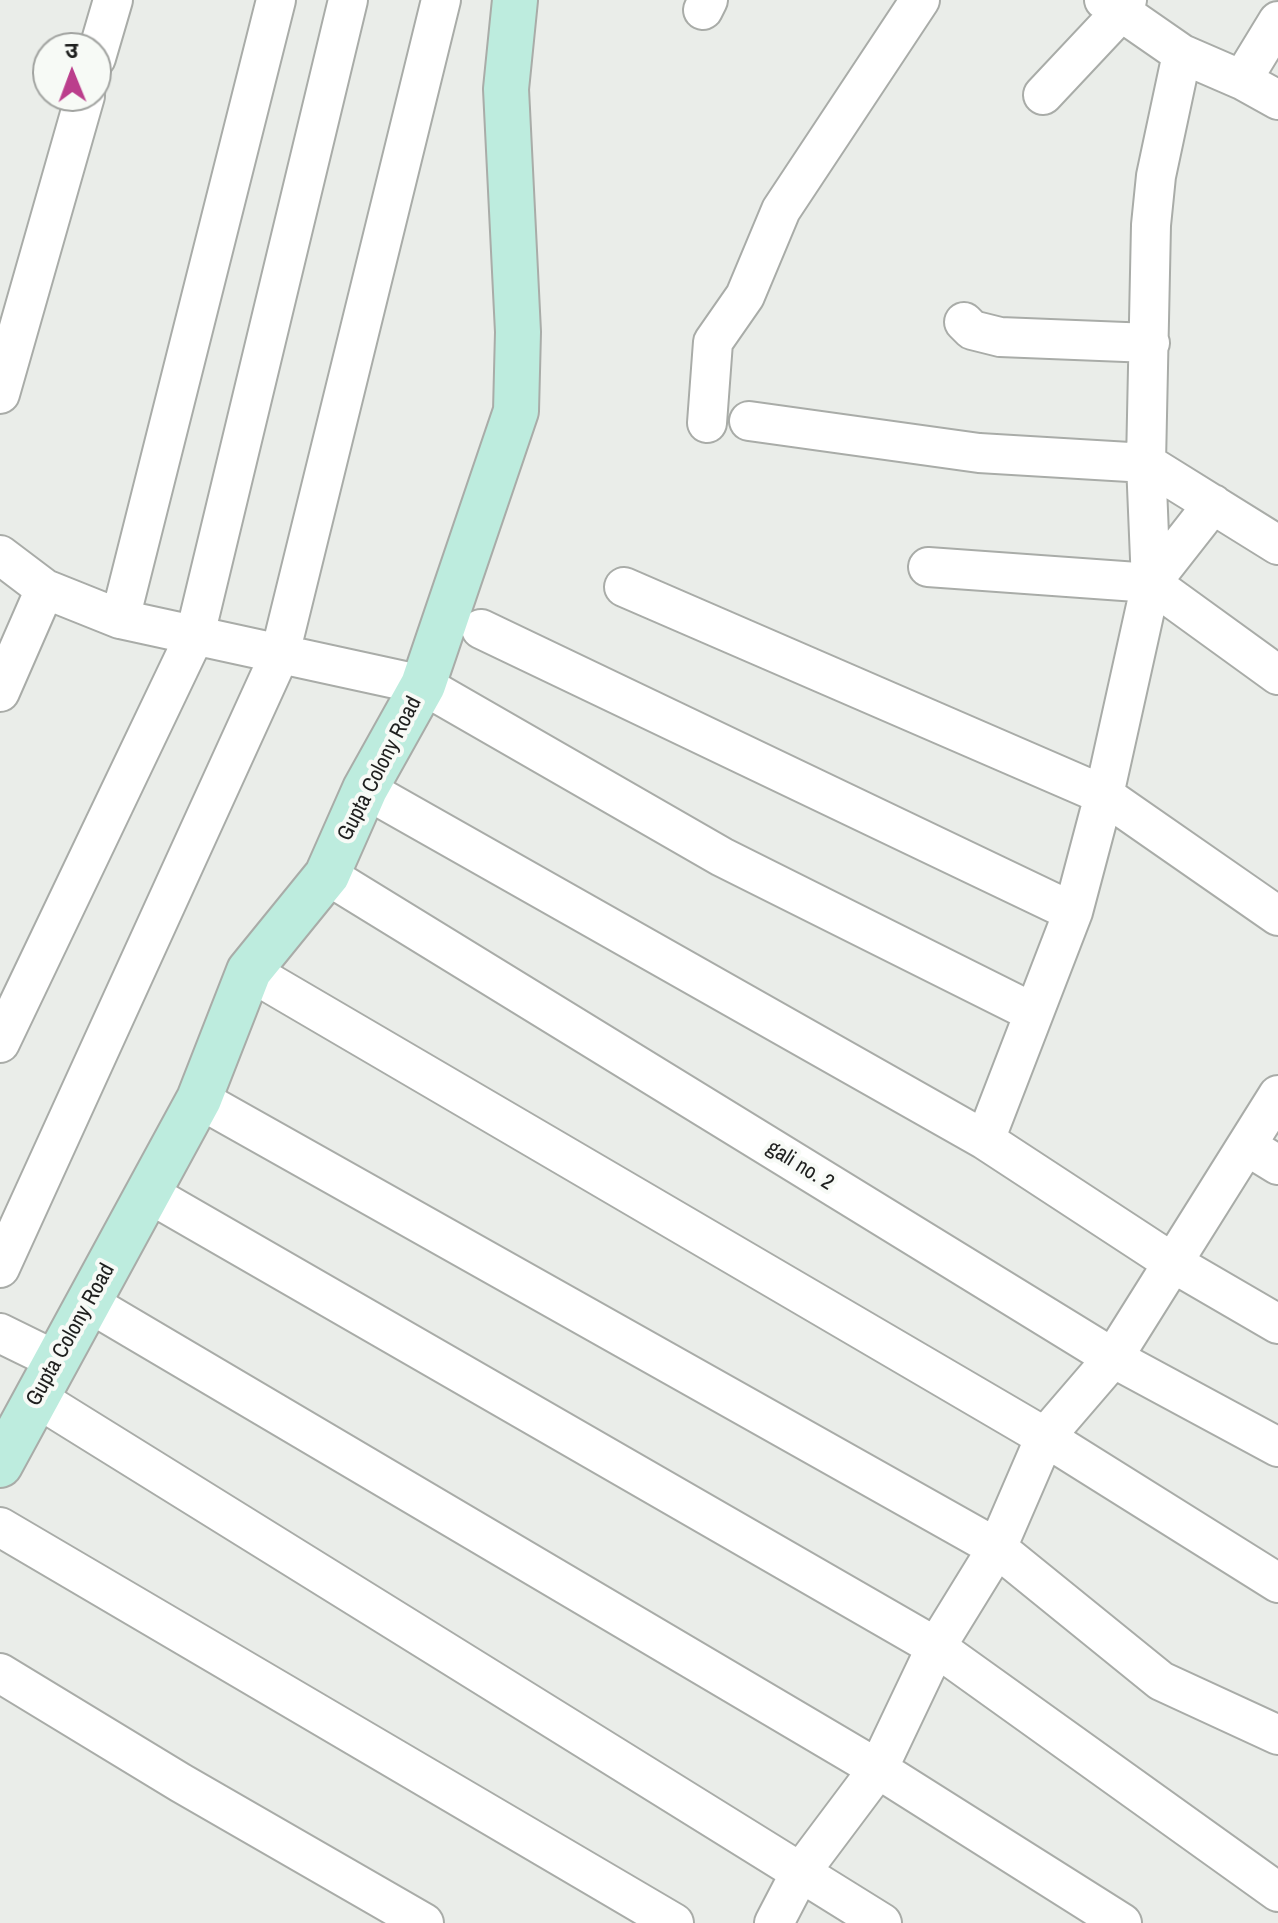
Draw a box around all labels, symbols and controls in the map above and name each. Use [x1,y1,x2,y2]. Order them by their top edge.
north arrow [32,32,112,112]
text: उ [65,35,78,65]
street label: Gupta Colony Road [332,692,428,846]
street label: gali no. 2 [762,1135,838,1197]
street label: Gupta Colony Road [21,1259,121,1411]

